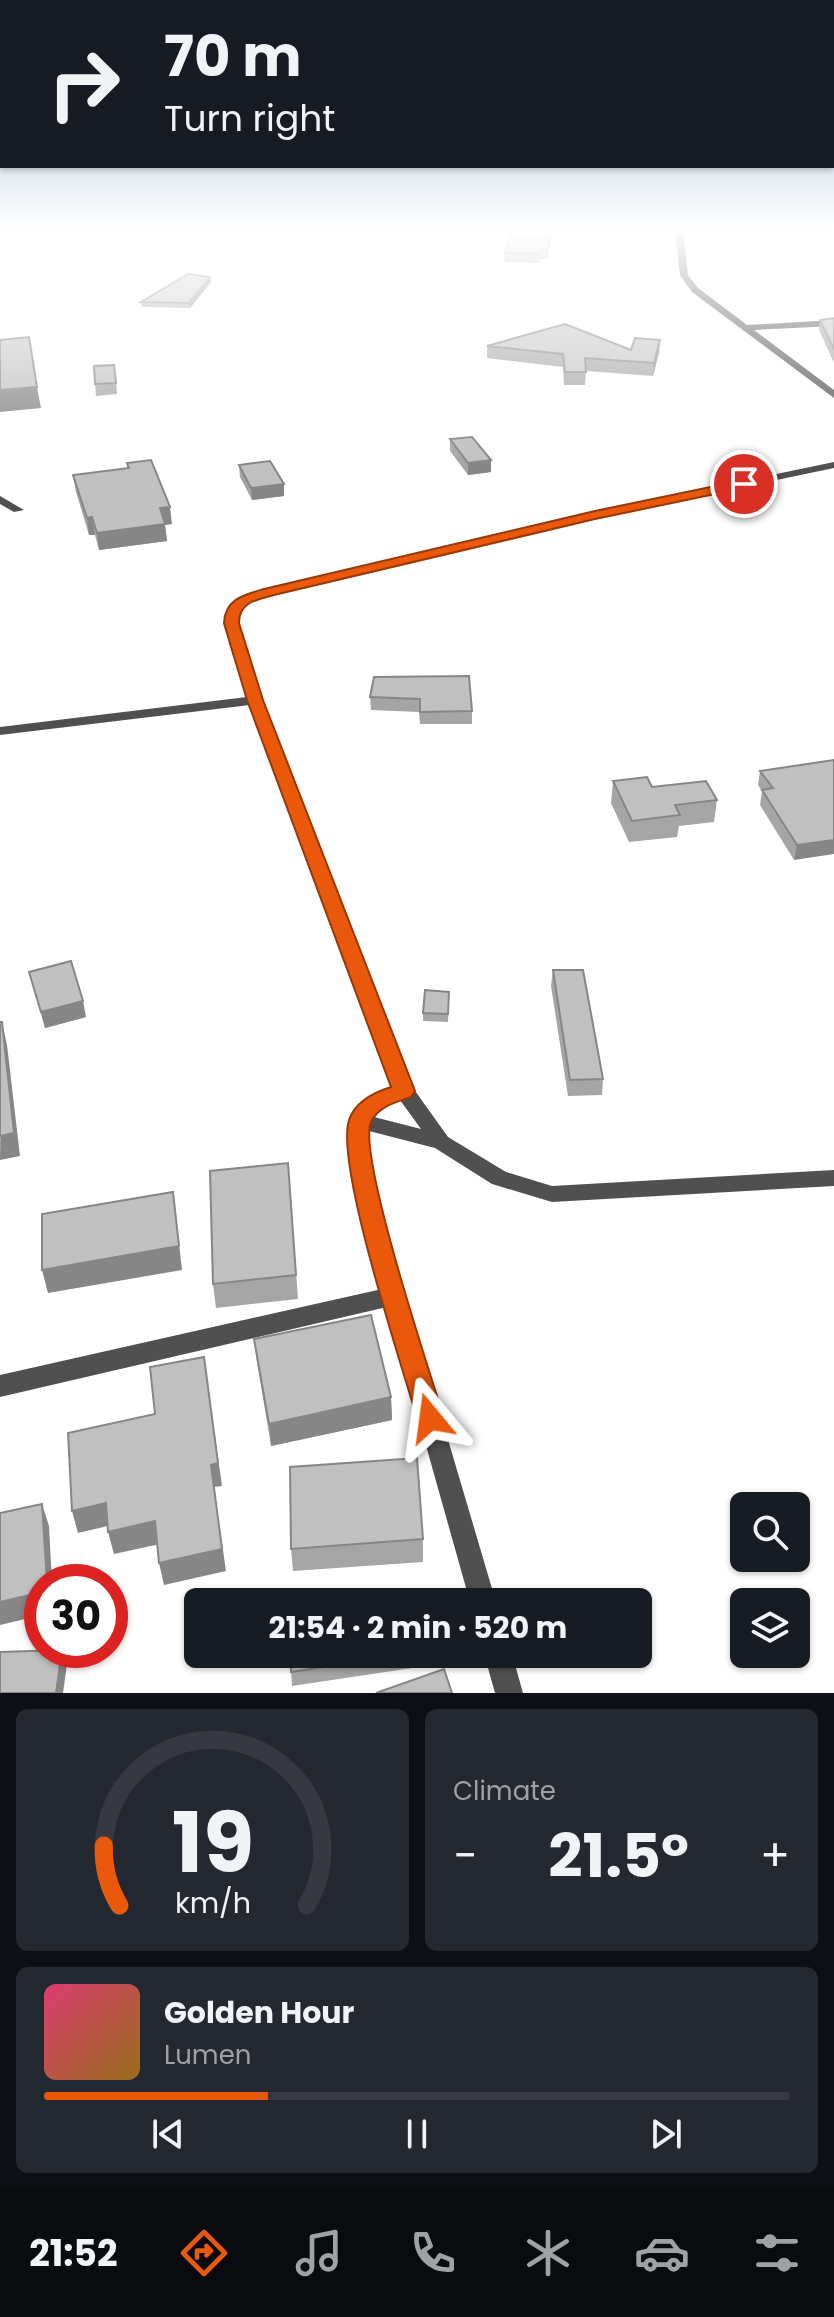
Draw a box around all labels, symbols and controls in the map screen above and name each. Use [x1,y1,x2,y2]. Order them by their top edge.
text: 70 m [164,17,302,96]
icon: right [32,32,136,136]
text: Turn right [164,93,335,144]
pin [710,450,778,518]
icon: arrive [722,462,766,506]
position arrow [388,1376,472,1460]
map controls [730,1492,810,1668]
button: search [730,1492,810,1572]
speed limit sign: 30 [24,1564,128,1668]
button: layers [730,1588,810,1668]
text: 21:54 · 2 min · 520 m [269,1606,567,1649]
text: Climate [453,1773,556,1809]
text: 19 [171,1785,254,1901]
text: 21.5° [548,1814,689,1898]
text: − [453,1825,477,1886]
text: + [760,1825,790,1886]
text: km/h [174,1883,251,1923]
text: Golden Hour [164,1991,354,2034]
text: Lumen [164,2037,251,2073]
icon: previous [146,2112,190,2156]
icon: pause [395,2112,439,2156]
icon: next [644,2112,688,2156]
icon: directions [176,2225,232,2281]
icon: music [291,2225,347,2281]
icon: phone [405,2225,461,2281]
icon: climate [520,2225,576,2281]
icon: car [634,2225,690,2281]
icon: filters [749,2225,805,2281]
text: 21:52 [29,2228,118,2279]

